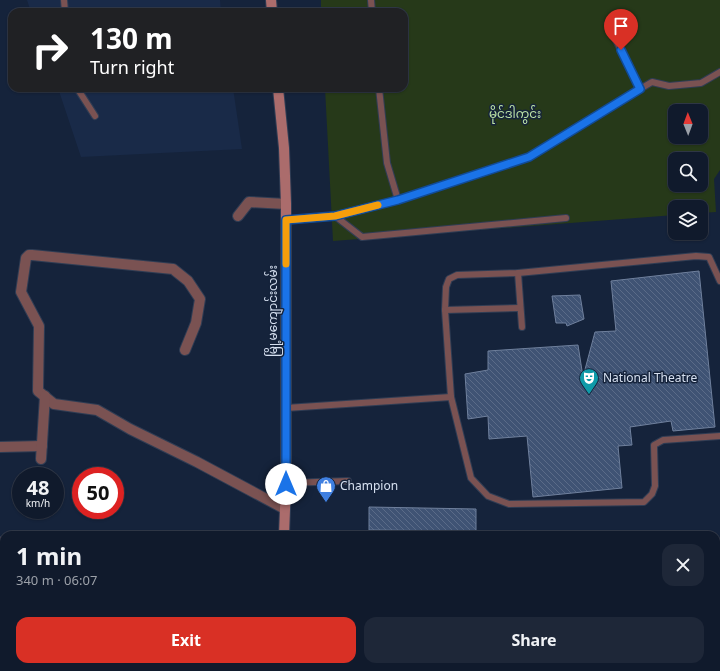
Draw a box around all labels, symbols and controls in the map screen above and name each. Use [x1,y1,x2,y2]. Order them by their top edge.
pin [604,9,638,50]
icon: arrive [610,15,632,37]
text: 130 m [90,19,173,57]
icon: right [24,24,76,76]
text: Turn right [90,55,174,79]
north arrow [668,104,708,144]
map controls [668,104,708,240]
park label: မိုင်ဒါကွင်း [489,105,541,124]
button: search [668,152,708,192]
button: layers [668,200,708,240]
street label: မြို့မကျောင်းလမ်း [264,265,283,357]
theatre icon: National Theatre [578,367,600,395]
place label: National Theatre [603,369,698,386]
position arrow [265,463,307,505]
speed limit sign: 50 [72,467,124,519]
text: 48 [27,474,49,501]
shop icon: Champion [315,475,337,503]
place label: Champion [340,477,398,494]
text: km/h [26,496,50,510]
text: 1 min [16,539,82,572]
button: close [662,544,704,586]
text: 340 m · 06:07 [16,571,97,589]
button: Exit [16,617,356,663]
button: Share [364,617,704,663]

